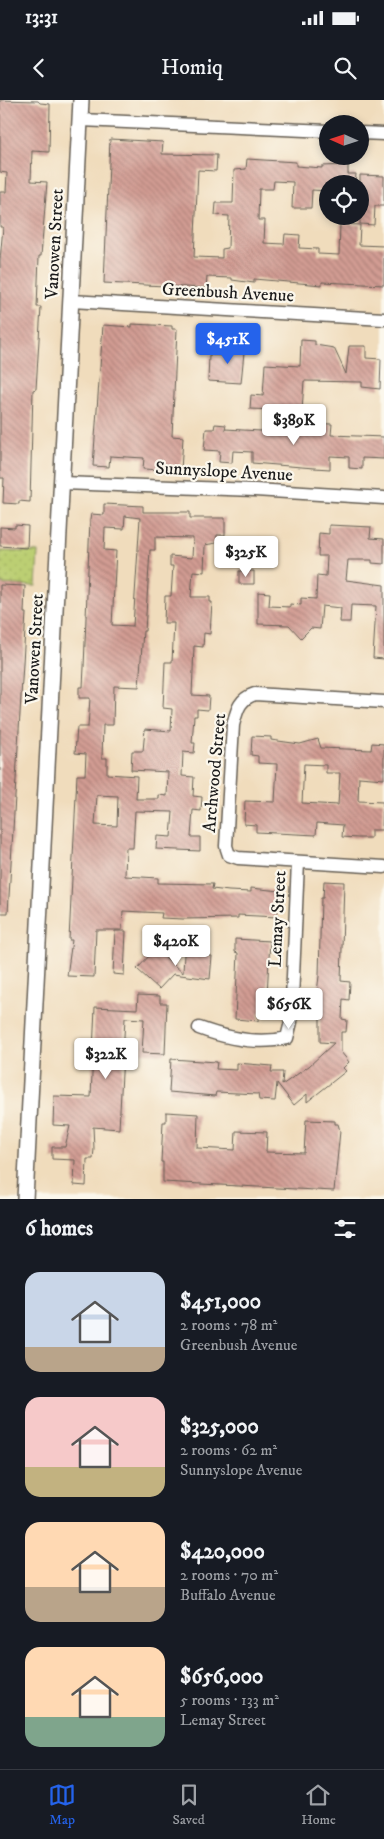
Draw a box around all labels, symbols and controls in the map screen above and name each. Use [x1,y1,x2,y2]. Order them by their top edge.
text: 13:31 [25,6,58,29]
icon: back [25,54,53,82]
text: Homiq [161,54,223,81]
icon: search [331,54,359,82]
north arrow [319,115,369,165]
map controls [319,115,369,225]
button: locate [319,175,369,225]
street label: Vanowen Street [41,188,69,301]
street label: Greenbush Avenue [162,279,294,307]
pin: $451K [193,322,263,365]
text: $451K [207,329,249,349]
pin: $389K [259,404,329,446]
text: $389K [273,410,315,430]
street label: Sunnyslope Avenue [155,457,293,487]
pin: $325K [211,536,281,578]
text: $325K [225,542,267,562]
street label: Vanowen Street [21,593,49,706]
street label: Archwood Street [199,712,231,834]
street label: Lemay Street [264,870,292,968]
pin: $420K [141,924,211,967]
text: $420K [153,931,199,951]
pin: $656K [254,988,324,1030]
text: $656K [267,994,311,1014]
pin: $322K [71,1038,141,1080]
text: $322K [85,1044,127,1064]
icon: filters [331,1215,359,1243]
text: 6 homes [25,1216,93,1242]
text: $451,000 [180,1289,261,1315]
icon: home [65,1292,125,1352]
text: 2 rooms · 78 m² [180,1315,277,1335]
text: Greenbush Avenue [180,1335,297,1355]
text: $325,000 [180,1414,259,1440]
icon: home [65,1417,125,1477]
text: 2 rooms · 62 m² [180,1440,277,1460]
text: Sunnyslope Avenue [180,1460,302,1480]
text: $420,000 [180,1539,265,1565]
icon: home [65,1542,125,1602]
text: 2 rooms · 70 m² [180,1565,278,1585]
text: Buffalo Avenue [180,1585,276,1605]
text: $656,000 [180,1664,263,1690]
icon: home [65,1667,125,1727]
text: 5 rooms · 133 m² [180,1690,279,1710]
text: Lemay Street [180,1710,266,1730]
tab: Map [48,1781,76,1829]
tab: Saved [173,1781,205,1829]
tab: Home [301,1781,336,1829]

